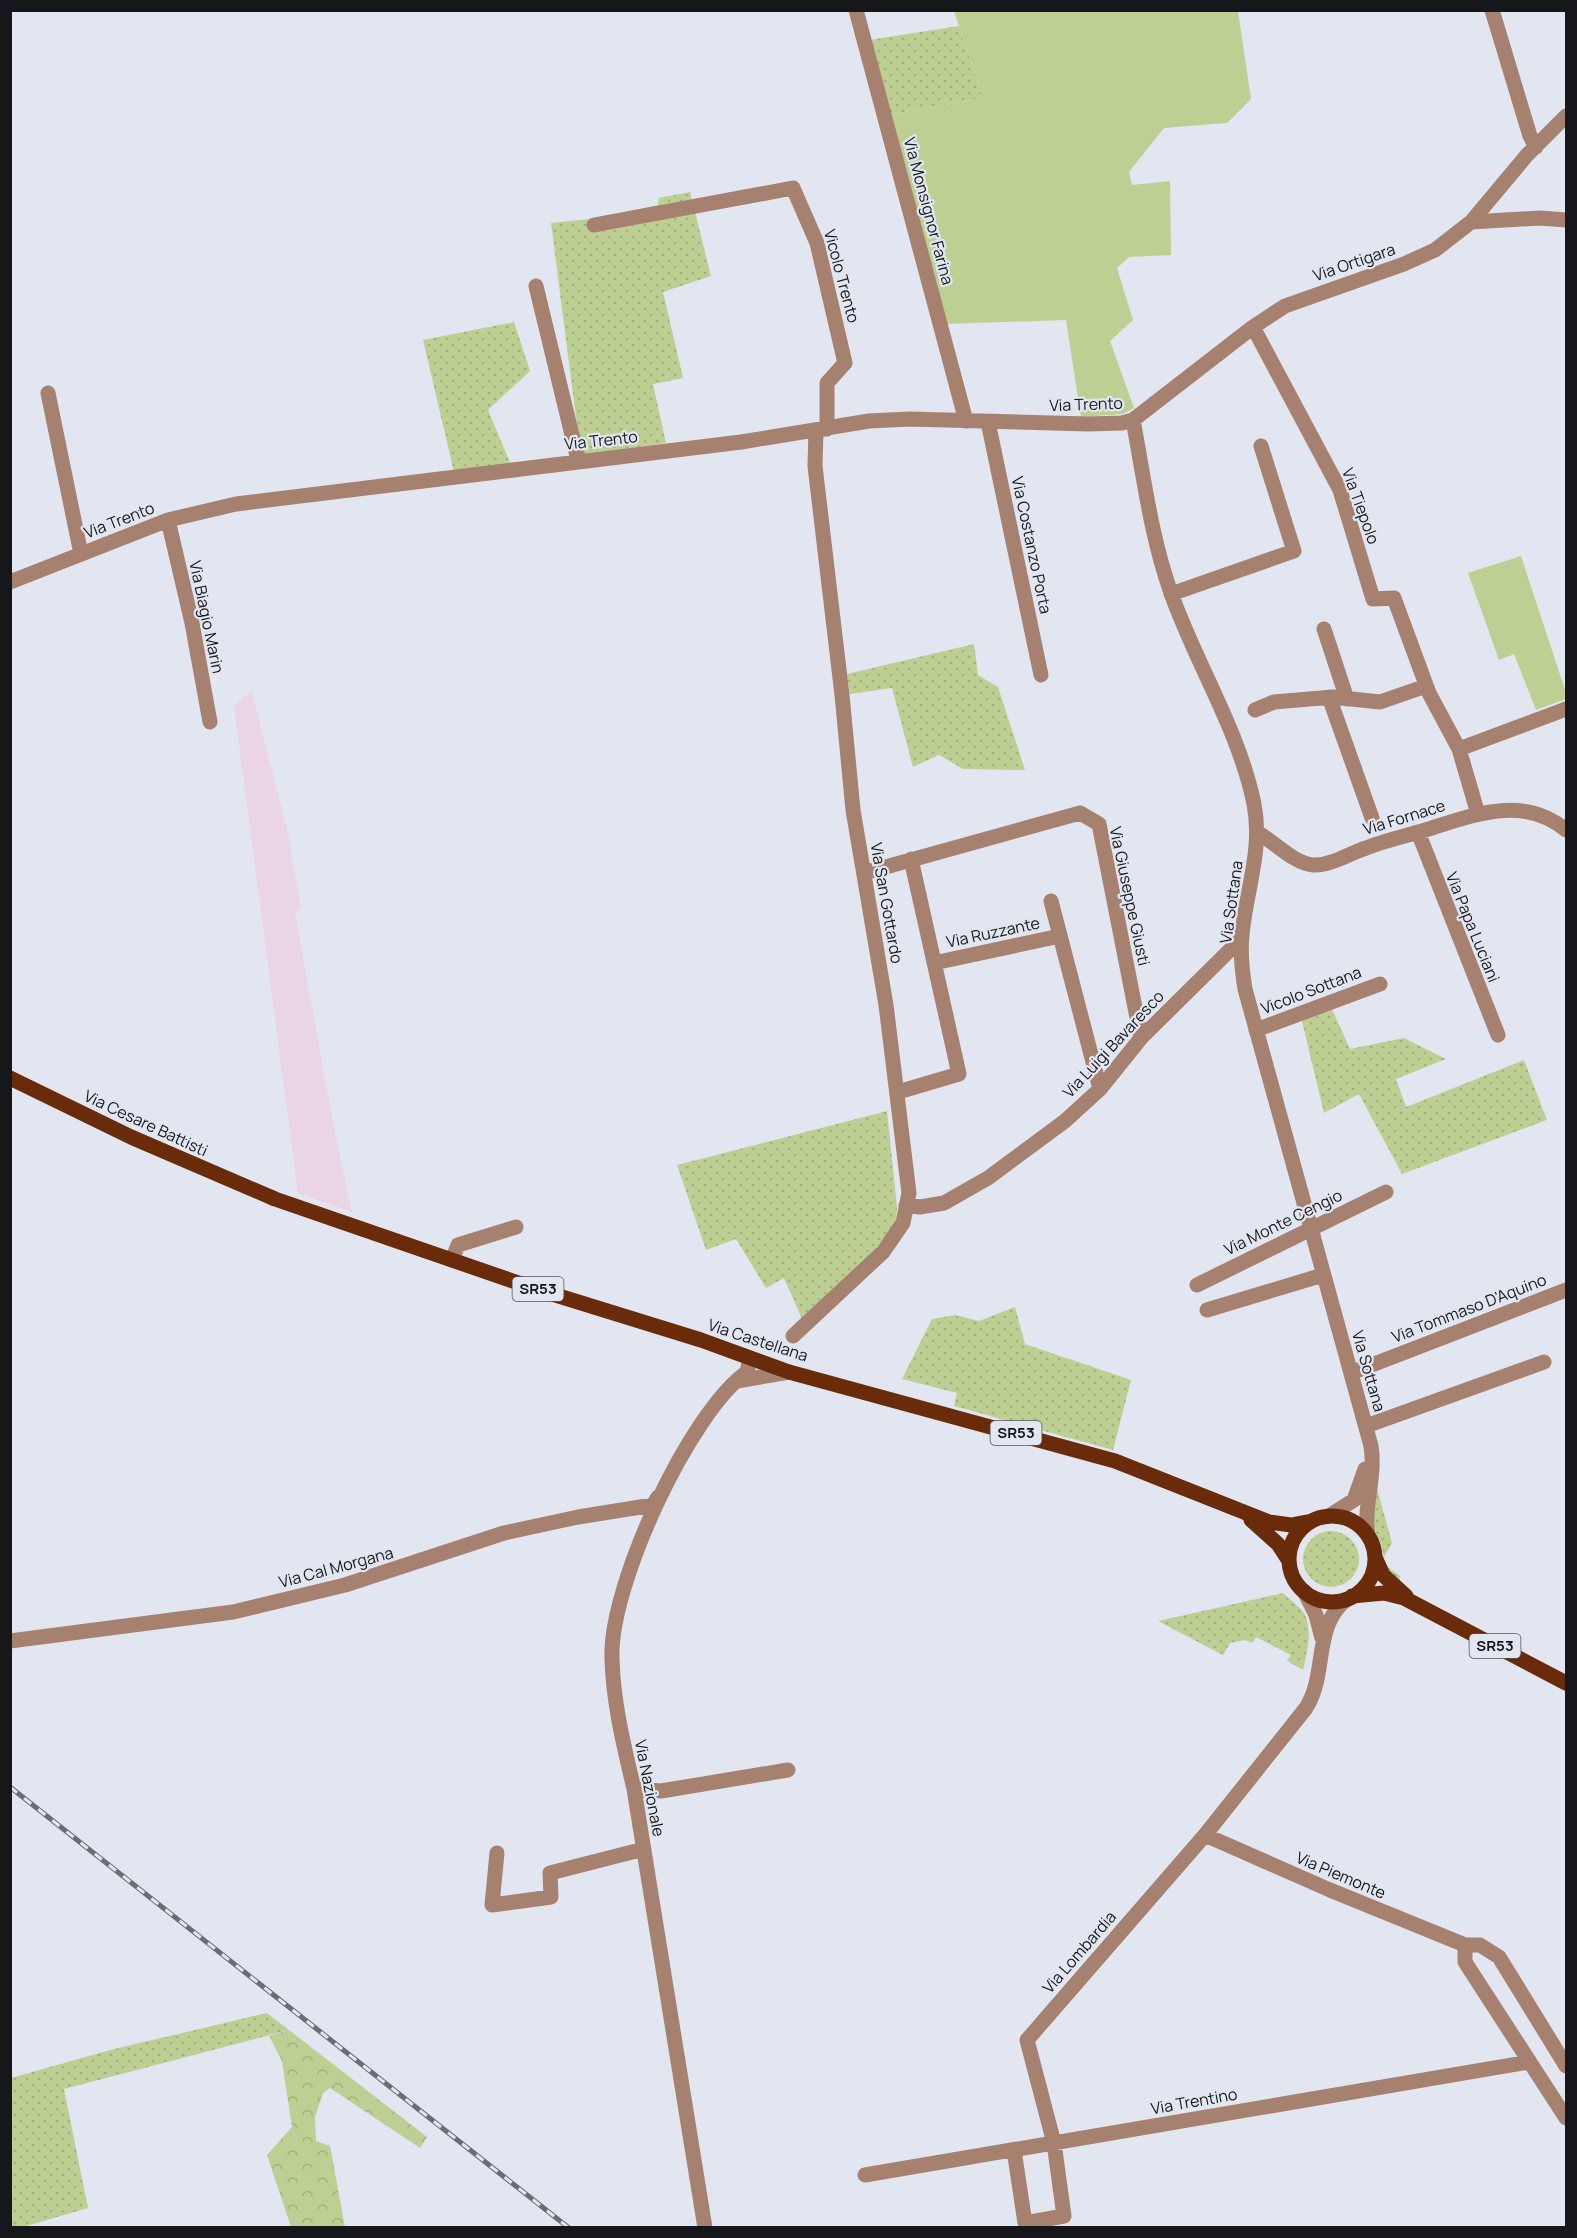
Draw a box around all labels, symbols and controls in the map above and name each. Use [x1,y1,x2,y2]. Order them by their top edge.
street label: Via Monsignor Farina [899,135,959,287]
street label: Vicolo Trento [819,227,865,325]
street label: Via Ortigara [1310,238,1398,286]
street label: Via Trento [1049,392,1123,416]
street label: Via Trento [563,425,639,455]
street label: Via Tiepolo [1337,465,1385,547]
street label: Via Costanzo Porta [1007,474,1057,616]
street label: Via Trento [81,497,157,543]
street label: Via Biagio Marin [184,559,230,675]
street label: Via Fornace [1360,794,1448,840]
street label: Via Giuseppe Giusti [1105,824,1155,968]
street label: Via San Gottardo [866,841,908,965]
street label: Via Sottana [1214,859,1248,945]
street label: Via Papa Luciani [1441,869,1505,985]
street label: Via Ruzzante [944,911,1042,953]
street label: Vicolo Sottana [1258,961,1364,1019]
street label: Via Luigi Bavaresco [1057,986,1169,1102]
street label: Via Cesare Battisti [81,1085,211,1161]
street label: Via Monte Cengio [1220,1184,1346,1260]
street label: Via Tommaso D'Aquino [1389,1268,1549,1348]
road number: SR53 [512,1277,564,1301]
street label: Via Castellana [705,1313,811,1367]
street label: Via Sottana [1347,1328,1391,1414]
road number: SR53 [990,1421,1042,1445]
street label: Via Cal Morgana [276,1541,396,1593]
road number: SR53 [1470,1634,1520,1658]
street label: Via Nazionale [630,1738,670,1838]
street label: Via Piemonte [1293,1846,1389,1904]
street label: Via Lombardia [1037,1906,1121,1998]
street label: Via Trentino [1149,2083,1239,2119]

